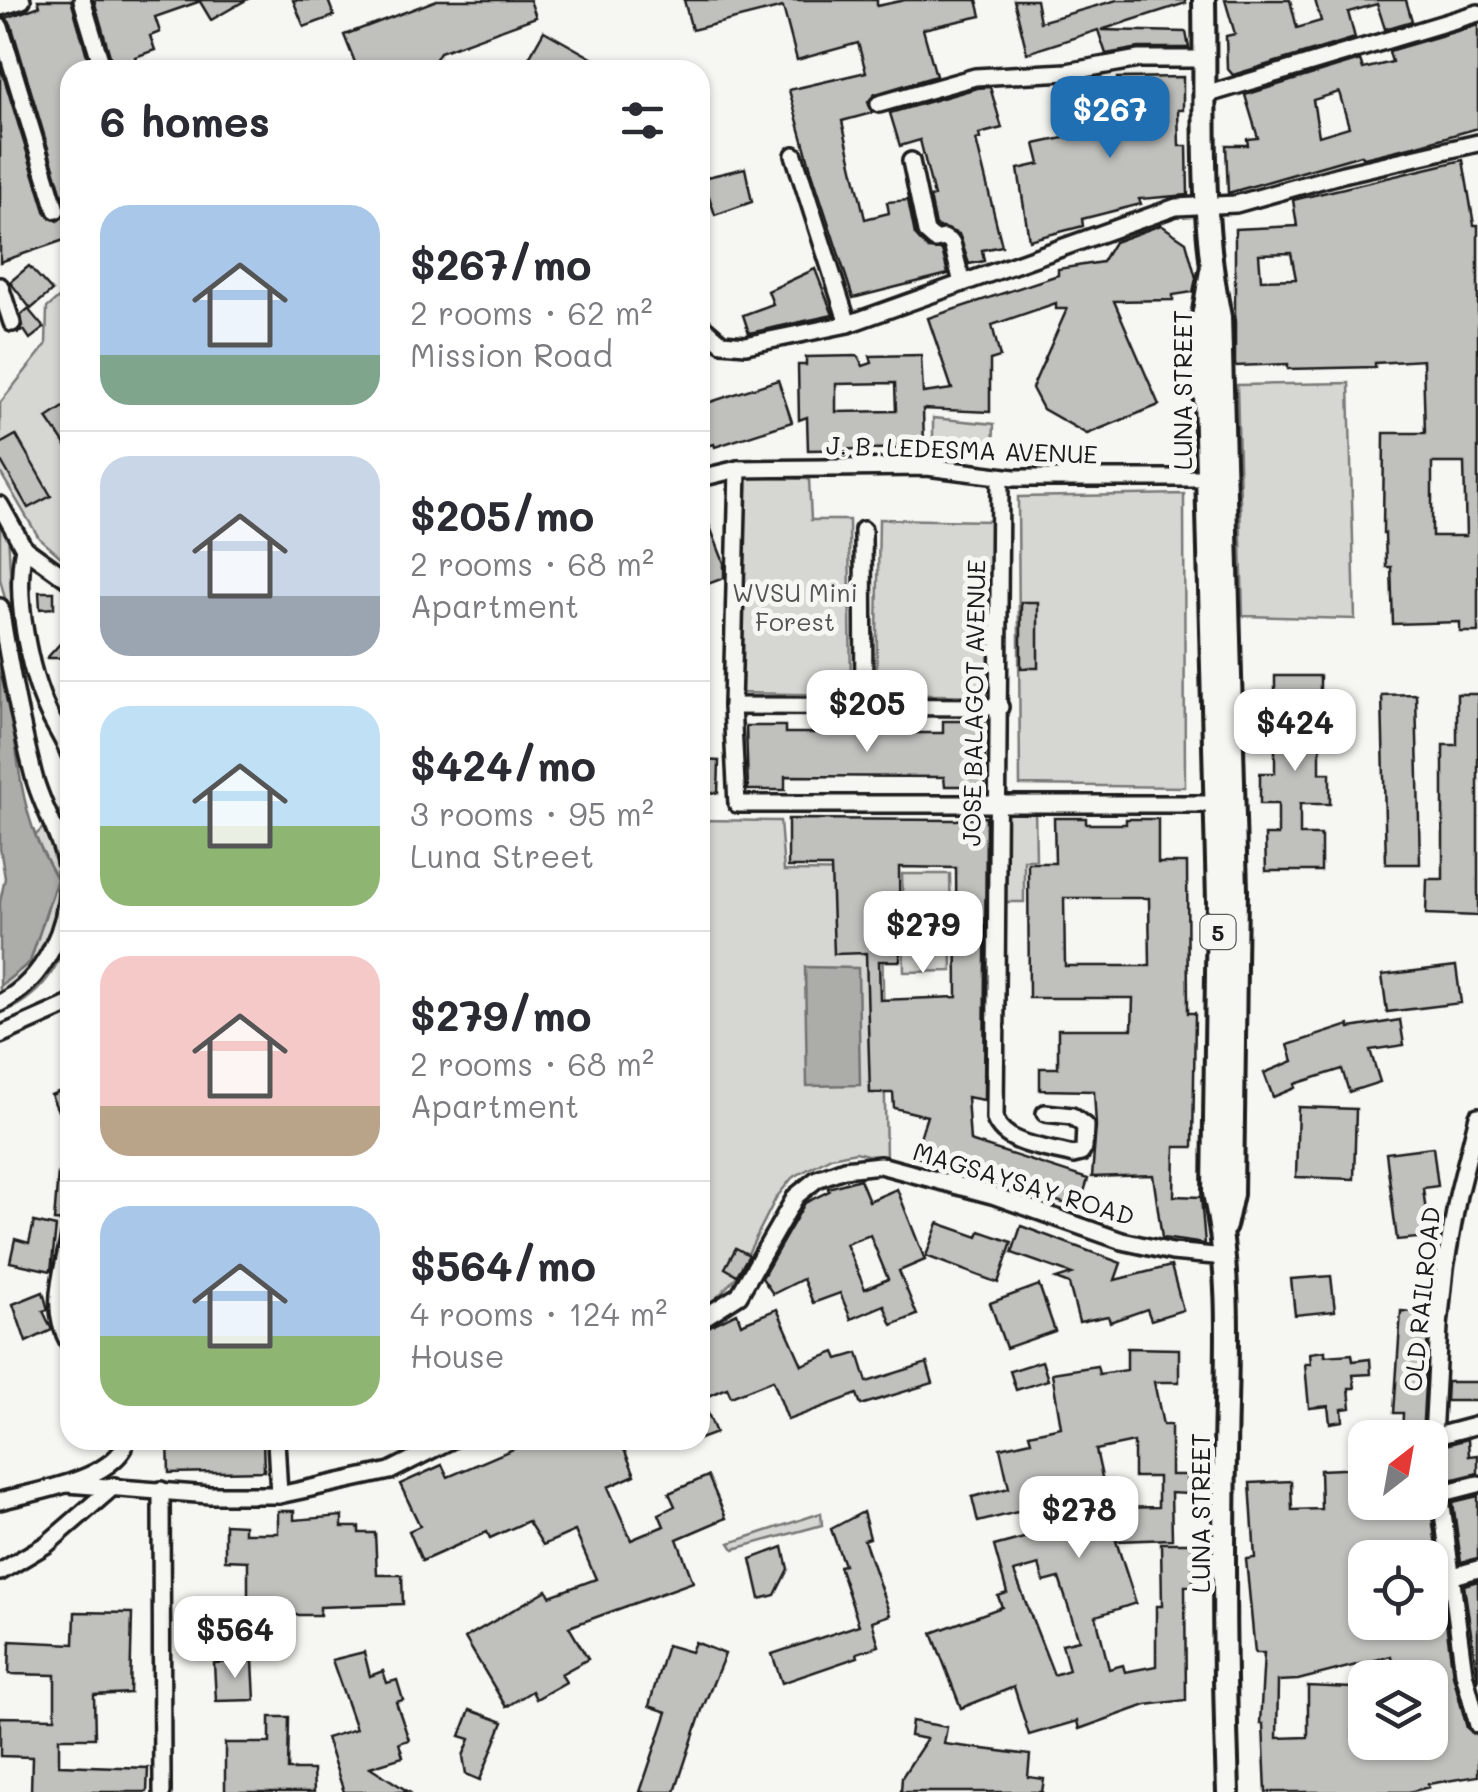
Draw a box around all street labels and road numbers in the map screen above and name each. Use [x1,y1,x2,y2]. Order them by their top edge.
street label: LUNA STREET [1166,310,1198,470]
street label: J. B. LEDESMA AVENUE [826,428,1098,470]
street label: JOSE BALAGOT AVENUE [954,559,992,847]
road number: 5 [1200,915,1236,949]
street label: MAGSAYSAY ROAD [910,1134,1138,1232]
street label: OLD RAILROAD [1395,1205,1447,1393]
street label: LUNA STREET [1184,1433,1216,1593]

